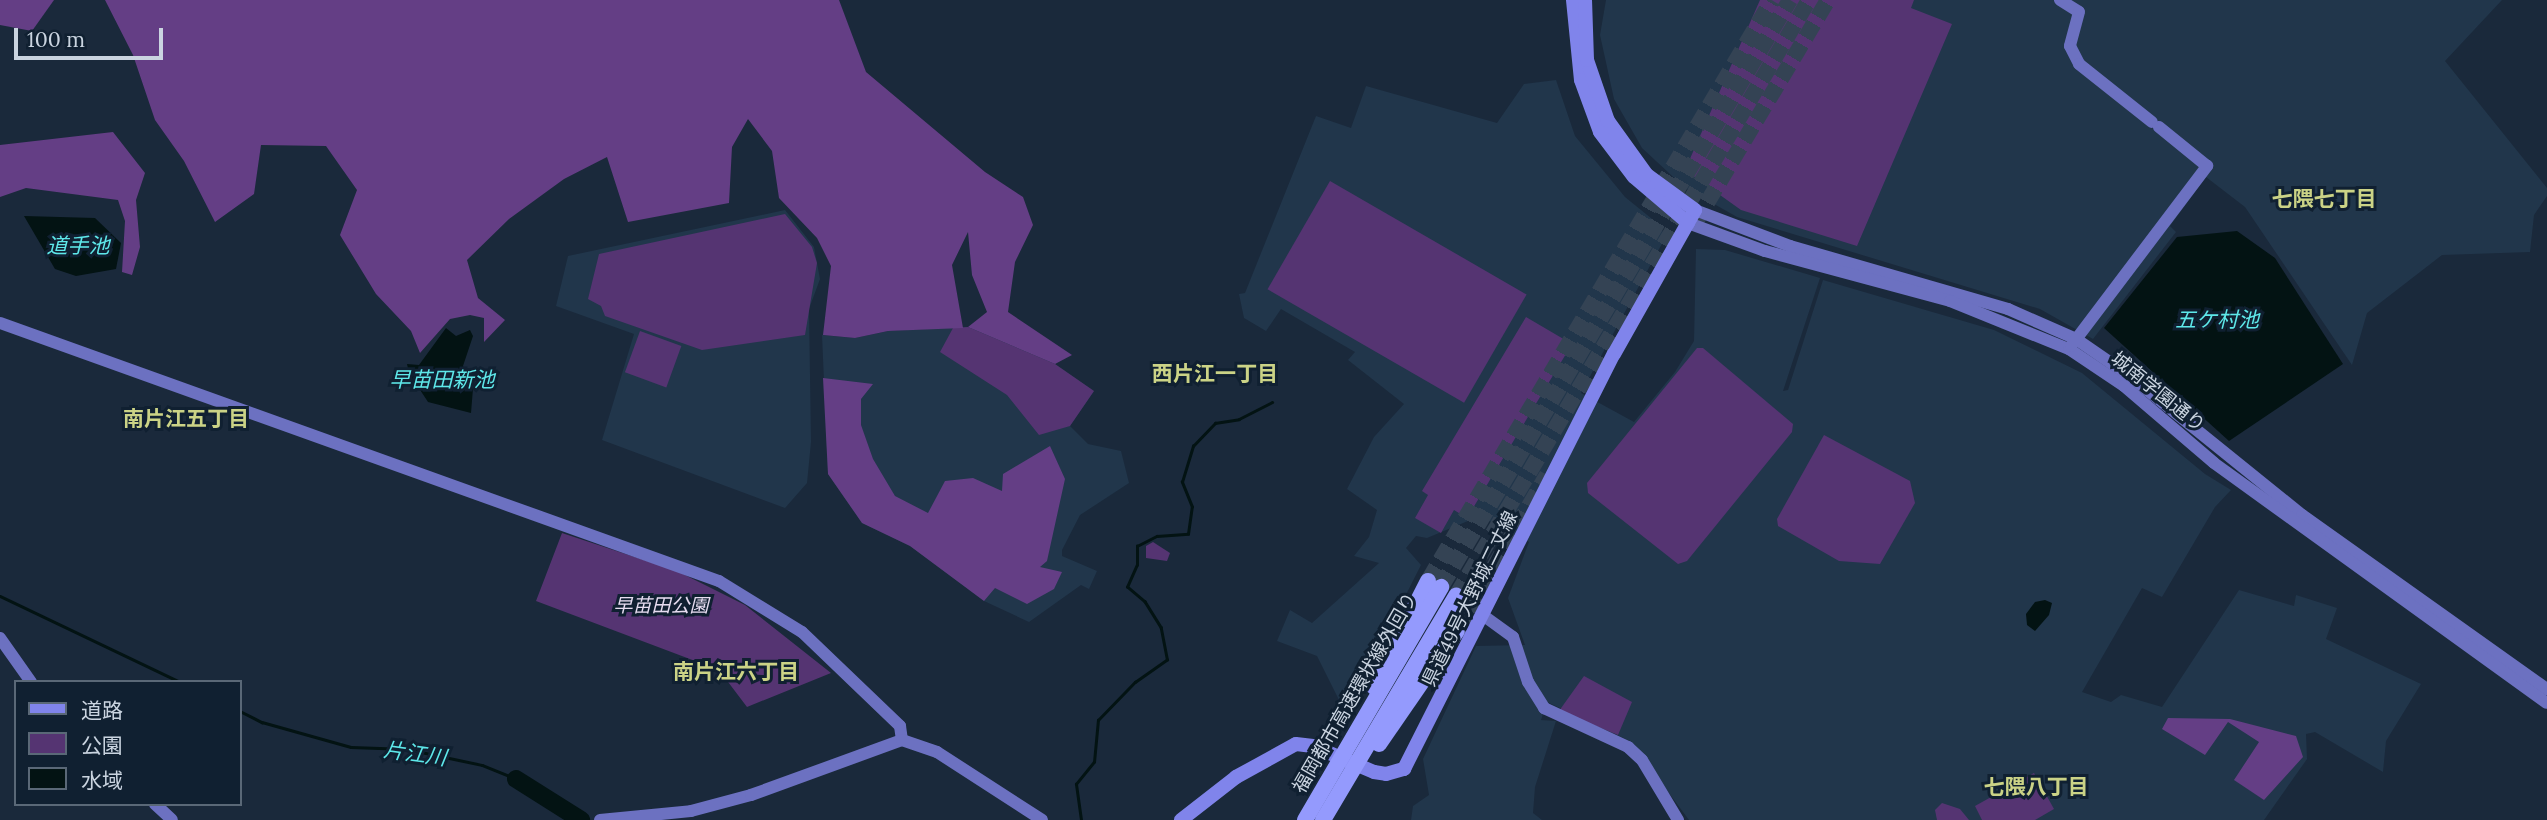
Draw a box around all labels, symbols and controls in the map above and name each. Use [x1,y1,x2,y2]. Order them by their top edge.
scale bar [18,14,166,58]
text: 100 m [27,26,85,53]
district label: 七隈七丁目 [2272,186,2376,212]
water label: 道手池 [47,233,109,259]
water label: 五ケ村池 [2175,307,2259,333]
street label: 城南学園通り [2107,347,2209,437]
district label: 西片江一丁目 [1152,361,1278,387]
water label: 早苗田新池 [390,367,494,393]
district label: 南片江五丁目 [123,406,249,432]
street label: 県道49号大野城二丈線 [1418,508,1522,690]
street label: 福岡都市高速環状線外回り [1288,589,1422,797]
park label: 早苗田公園 [614,595,708,617]
district label: 南片江六丁目 [673,659,799,685]
legend [14,680,242,806]
text: 道路 [81,697,123,724]
text: 公園 [81,732,123,759]
water label: 片江川 [382,737,448,771]
text: 水域 [81,767,123,794]
district label: 七隈八丁目 [1984,774,2088,800]

